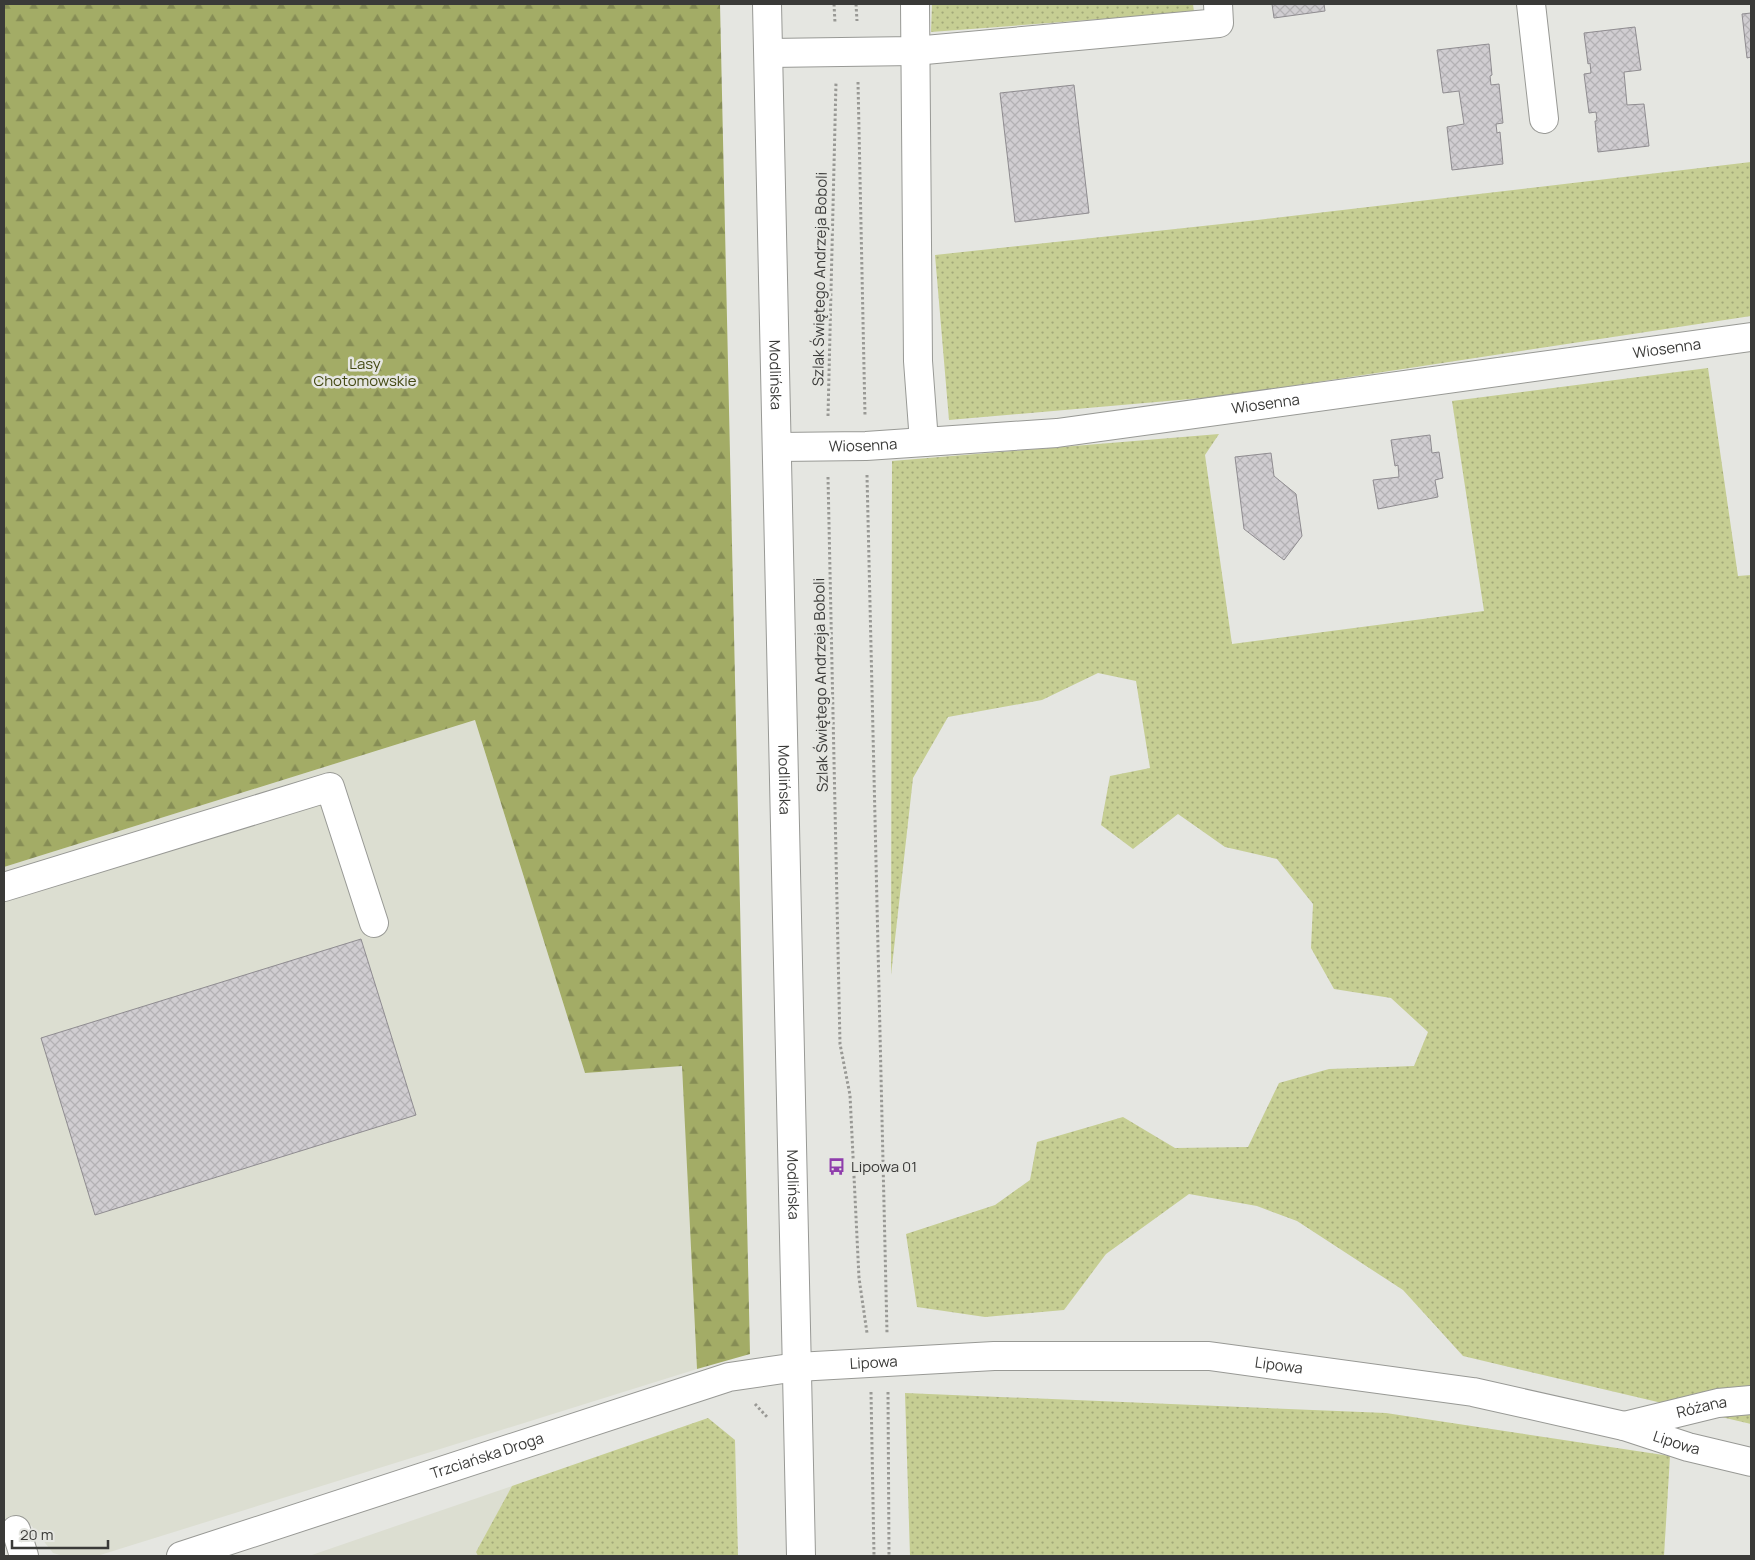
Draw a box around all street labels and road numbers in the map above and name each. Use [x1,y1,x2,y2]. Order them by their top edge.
street label: Szlak Świętego Andrzeja Boboli [807,172,832,386]
street label: Wiosenna [1631,333,1702,363]
street label: Modlińska [764,340,787,410]
street label: Wiosenna [1230,389,1301,419]
street label: Wiosenna [829,433,898,456]
street label: Szlak Świętego Andrzeja Boboli [808,578,833,792]
street label: Modlińska [773,745,796,815]
street label: Modlińska [782,1149,805,1220]
street label: Lipowa [849,1350,898,1374]
street label: Lipowa [1254,1351,1304,1379]
street label: Różana [1674,1391,1728,1423]
street label: Lipowa [1651,1425,1702,1459]
street label: Trzciańska Droga [428,1427,546,1484]

